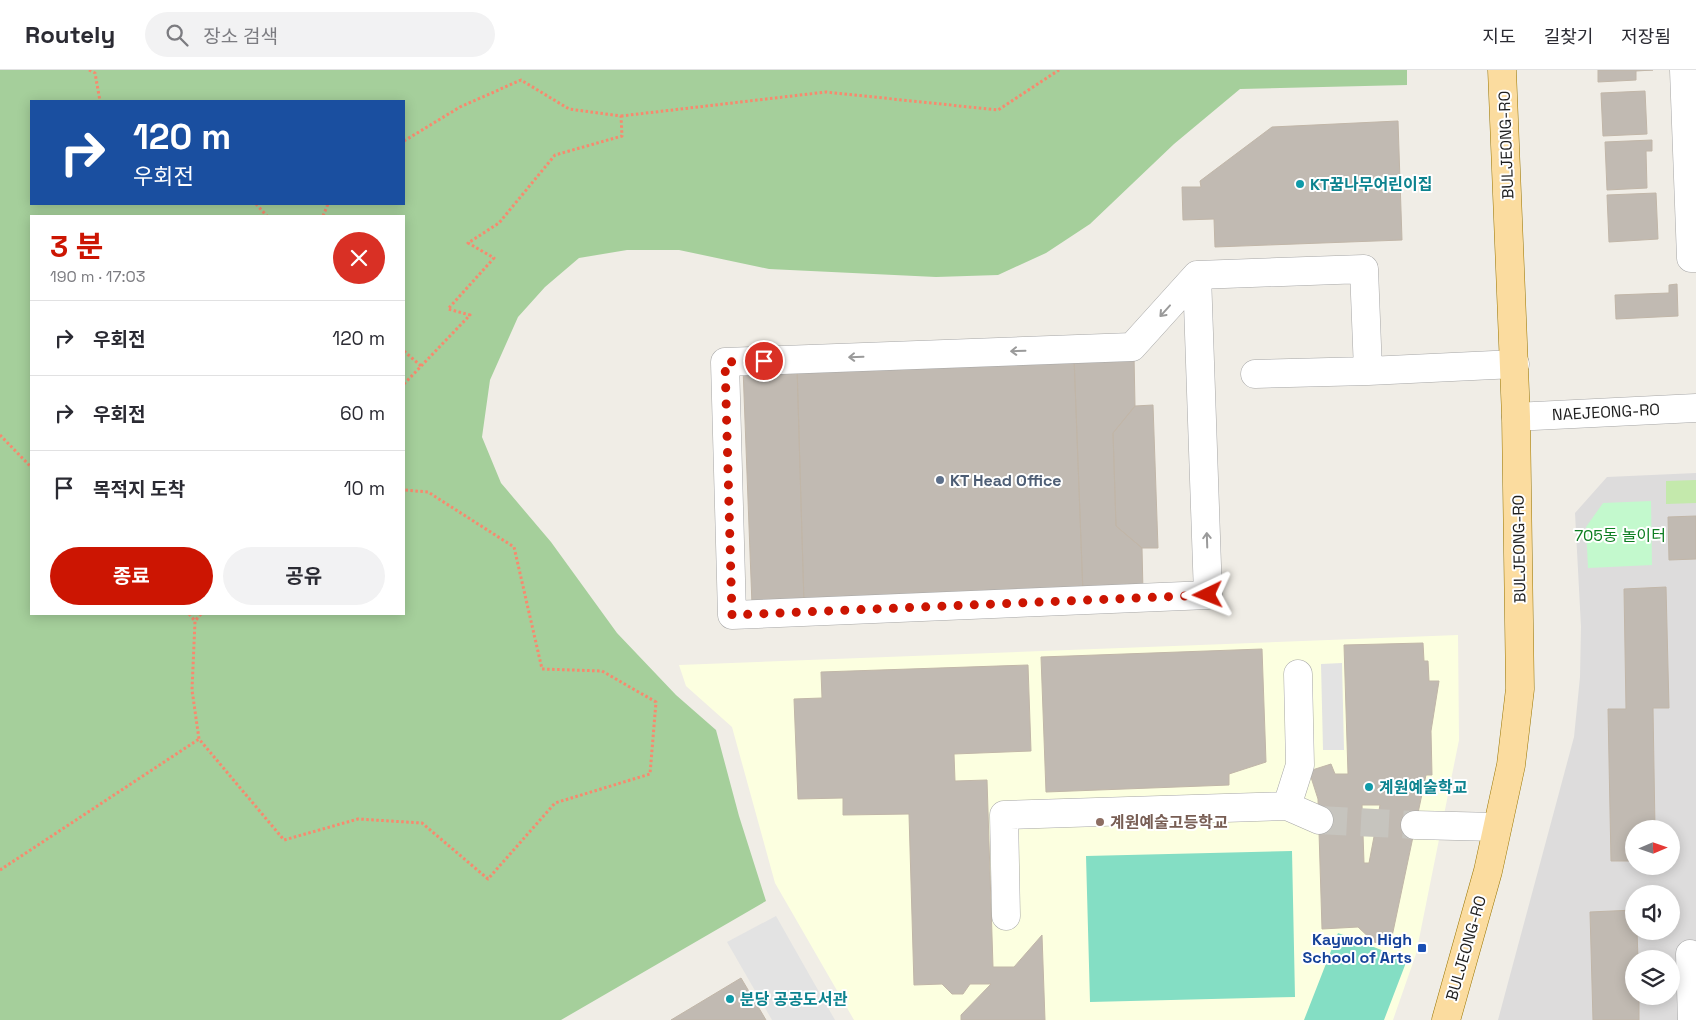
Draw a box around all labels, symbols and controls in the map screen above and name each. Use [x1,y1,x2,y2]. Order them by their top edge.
search box [145,12,495,57]
text: Routely [25,19,115,50]
icon: search [163,21,191,49]
text: 장소 검색 [203,24,278,49]
text: 지도 [1483,25,1516,48]
text: 길찾기 [1544,25,1593,48]
text: 저장됨 [1621,25,1671,48]
street label: BULJEONG-RO [1494,90,1518,200]
text: 120 m [133,115,231,159]
icon: right [50,120,115,185]
text: 우회전 [133,162,194,190]
place label: KT꿈나무어린이집 [1310,174,1432,195]
marker: KT꿈나무어린이집 [1294,178,1306,190]
text: 3 분 [50,227,103,266]
button: close [333,232,385,284]
text: 190 m · 17:03 [50,266,146,287]
one-way arrow [1159,304,1170,317]
icon: right [50,324,78,352]
text: 120 m [332,326,385,351]
text: 우회전 [93,327,145,352]
pin [743,340,785,382]
icon: arrive [750,347,778,375]
one-way arrow [1011,347,1027,356]
one-way arrow [848,353,864,362]
icon: right [50,399,78,427]
street label: NAEJEONG-RO [1551,399,1661,425]
text: 60 m [340,401,385,426]
text: 우회전 [93,402,145,427]
place label: KT Head Office [950,470,1062,491]
icon: arrive [50,474,78,502]
marker: KT Head Office [934,474,946,486]
text: 10 m [344,476,385,501]
text: 목적지 도착 [93,477,185,502]
street label: BULJEONG-RO [1508,495,1530,603]
park label: 705동 놀이터 [1574,525,1666,546]
one-way arrow [1202,532,1211,548]
button: 종료 [50,547,213,605]
button: 공유 [223,547,385,605]
position arrow [1181,568,1233,620]
place label: 계원예술학교 [1379,777,1468,798]
marker: 계원예술학교 [1363,781,1375,793]
place label: 계원예술고등학교 [1110,812,1228,833]
marker: 계원예술고등학교 [1094,816,1106,828]
north arrow [1625,820,1680,875]
map controls [1625,820,1680,1005]
button: sound [1625,885,1680,940]
street label: BULJEONG-RO [1441,893,1491,1003]
place label: Kaywon High School of Arts [1303,929,1412,968]
marker: Kaywon High School of Arts [1416,942,1428,954]
button: layers [1625,950,1680,1005]
place label: 분당 공공도서관 [740,989,847,1010]
marker: 분당 공공도서관 [724,993,736,1005]

